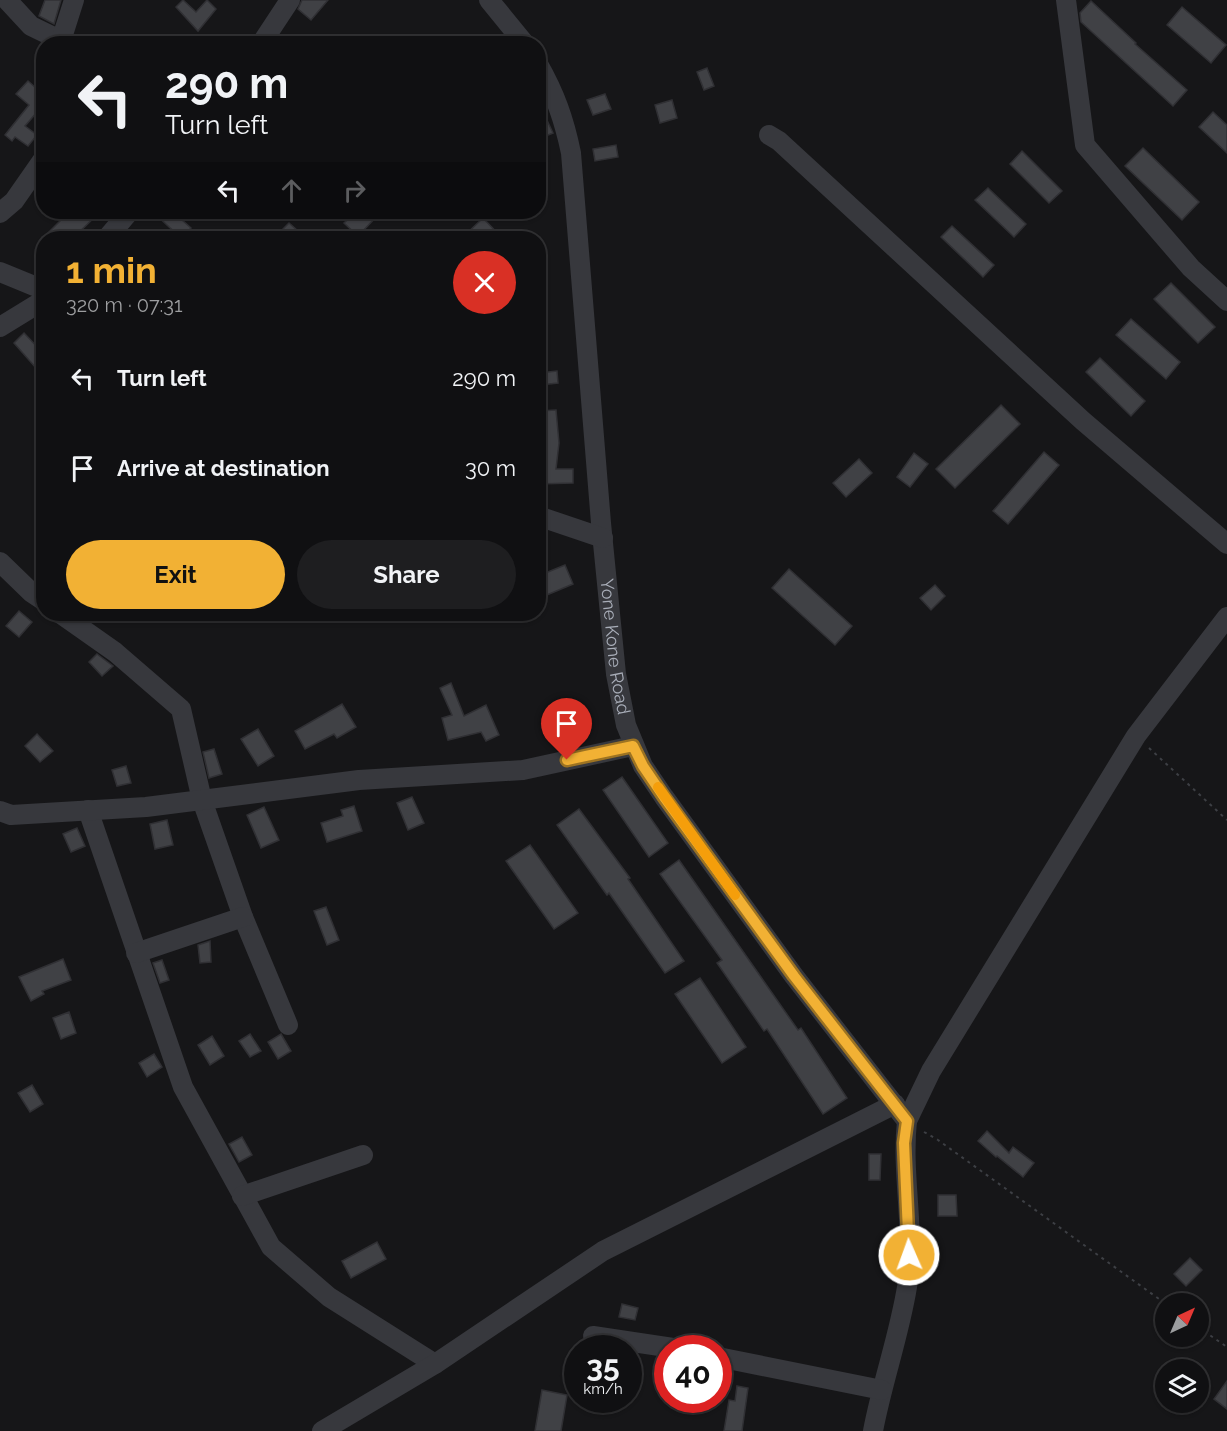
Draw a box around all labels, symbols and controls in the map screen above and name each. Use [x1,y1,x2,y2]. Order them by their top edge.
text: 290 m [165,59,288,108]
icon: left [66,60,144,138]
text: Turn left [165,109,268,140]
icon: left [212,174,245,207]
icon: ahead [275,174,308,207]
icon: right [338,174,371,207]
text: 1 min [66,249,157,291]
button: close [453,251,516,314]
text: 320 m · 07:31 [66,293,183,317]
icon: left [66,362,99,395]
text: Turn left [117,365,207,391]
text: 290 m [452,365,516,391]
icon: arrive [66,452,99,485]
text: Arrive at destination [117,455,330,481]
text: 30 m [465,455,516,481]
button: Exit [66,540,285,609]
button: Share [297,540,516,609]
street label: Yone Kone Road [597,578,635,716]
pin [541,698,592,760]
icon: arrive [550,707,583,740]
position arrow [877,1223,941,1287]
north arrow [1155,1293,1209,1347]
map controls [1155,1293,1209,1413]
speed limit sign: 40 [654,1335,732,1413]
text: 35 [586,1349,620,1384]
button: layers [1155,1359,1209,1413]
text: km/h [583,1380,623,1398]

